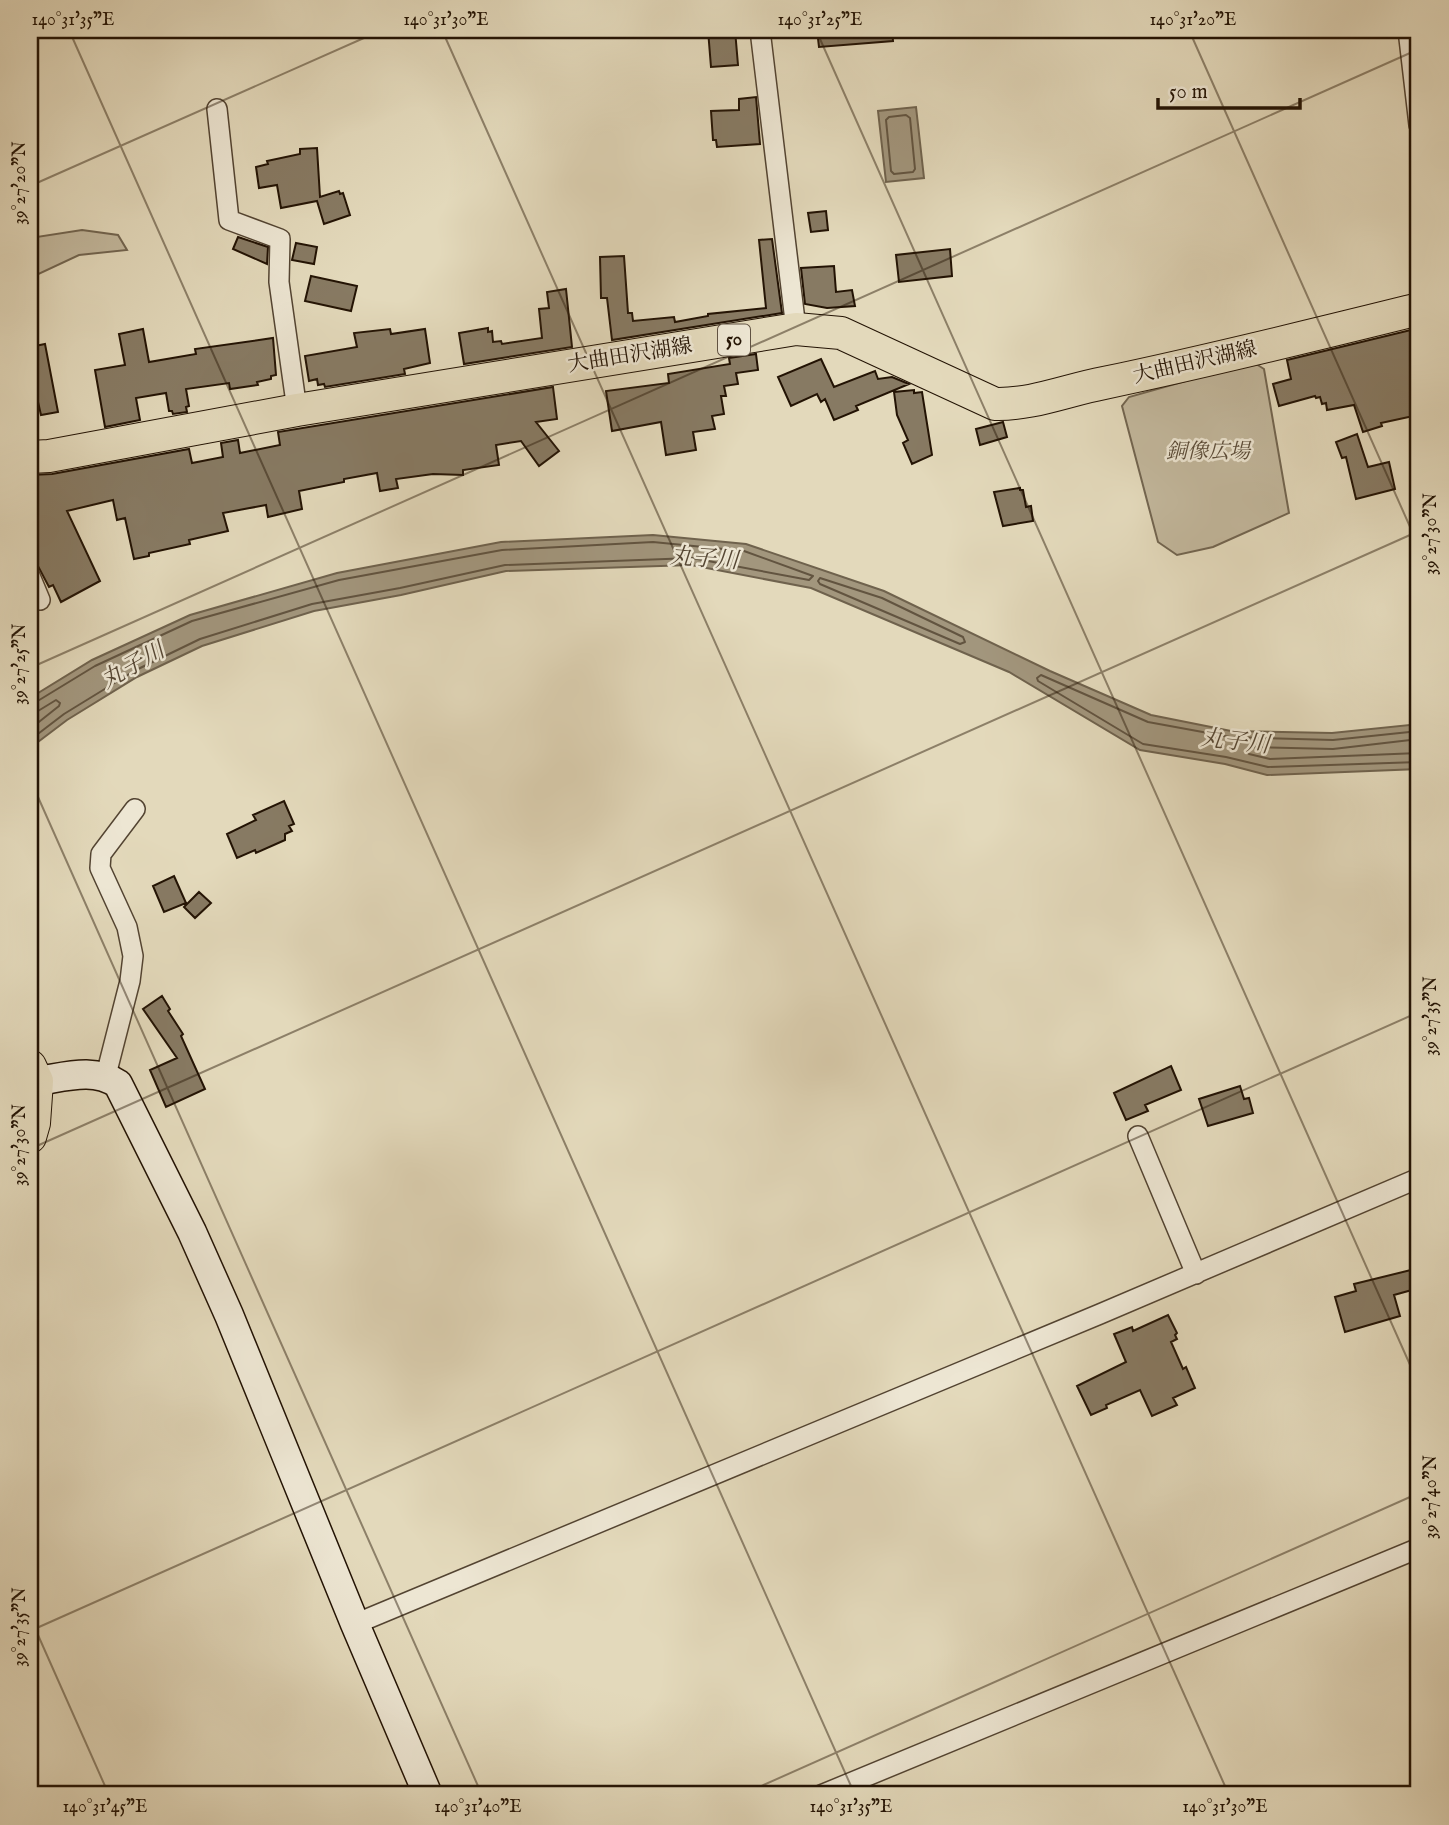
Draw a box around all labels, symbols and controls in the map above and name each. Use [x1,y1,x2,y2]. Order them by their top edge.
text: 140°31'35"E [31,9,115,32]
text: 140°31'30"E [403,9,489,32]
text: 140°31'25"E [778,9,862,32]
text: 140°31'20"E [1149,9,1237,32]
scale bar [1158,66,1300,110]
text: 50 m [1169,79,1208,106]
text: 39°27'20"N [9,141,32,225]
road number: 50 [718,324,750,356]
street label: 大曲田沢湖線 [566,333,694,379]
street label: 大曲田沢湖線 [1131,336,1259,390]
park label: 銅像広場 [1166,439,1252,466]
text: 39°27'30"N [1420,493,1443,575]
water label: 丸子川 [669,542,742,576]
text: 39°27'25"N [9,623,32,705]
water label: 丸子川 [96,635,173,696]
water label: 丸子川 [1199,724,1274,760]
text: 39°27'35"N [1420,976,1443,1056]
text: 39°27'30"N [9,1104,32,1186]
text: 39°27'40"N [1420,1455,1443,1539]
text: 39°27'35"N [9,1587,32,1667]
text: 140°31'45"E [62,1796,148,1819]
text: 140°31'40"E [434,1796,522,1819]
text: 140°31'35"E [809,1796,893,1819]
text: 140°31'30"E [1182,1796,1268,1819]

